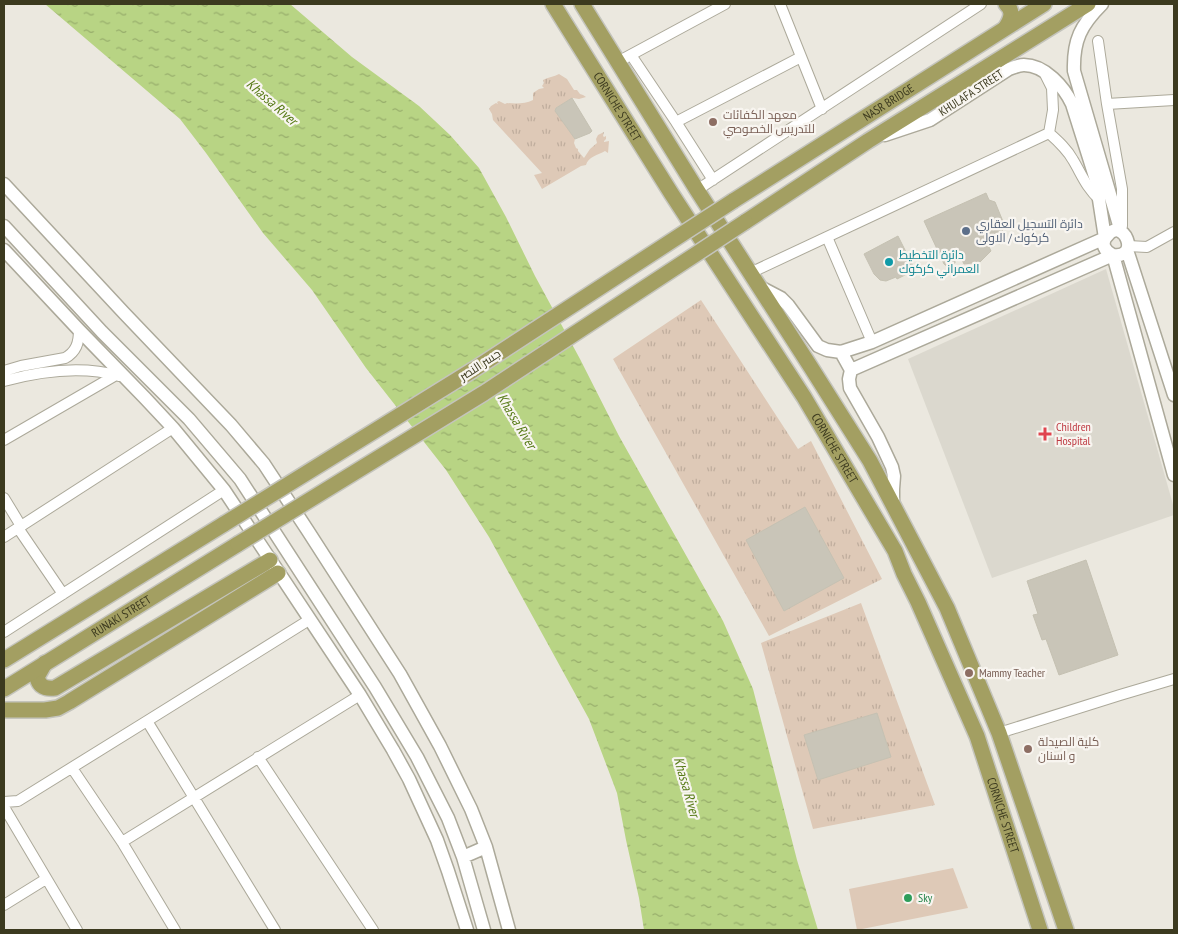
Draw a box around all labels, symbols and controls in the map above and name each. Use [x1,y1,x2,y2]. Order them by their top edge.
street label: KHULAFA STREET [936,66,1006,119]
street label: CORNICHE STREET [590,69,645,144]
water label: Khassa River [243,75,303,130]
street label: NASR BRIDGE [860,80,916,124]
place label: معهد الكفائات للتدريس الخصوصي [723,107,815,139]
marker: معهد الكفائات للتدريس الخصوصي [707,116,719,128]
place label: دائرة التسجيل العقاري كركوك / الاولى [976,216,1083,245]
marker: دائرة التسجيل العقاري كركوك / الاولى [960,225,972,237]
place label: دائرة التخطيط العمراني كركوك [899,247,979,279]
marker: دائرة التخطيط العمراني كركوك [883,256,895,268]
street label: جسر النصر [455,346,503,384]
water label: Khassa River [493,390,542,454]
street label: CORNICHE STREET [808,411,862,486]
place label: Children Hospital [1056,419,1091,448]
marker: Children Hospital [1038,427,1052,441]
street label: RUNAKI STREET [88,591,154,640]
place label: Mammy Teacher [979,665,1046,680]
marker: Mammy Teacher [963,667,975,679]
place label: كلية الصيدلة و اسنان [1038,734,1099,763]
marker: كلية الصيدلة و اسنان [1022,743,1034,755]
water label: Khassa River [670,755,705,821]
street label: CORNICHE STREET [984,776,1023,855]
place label: Sky [918,890,933,905]
marker: Sky [902,892,914,904]

